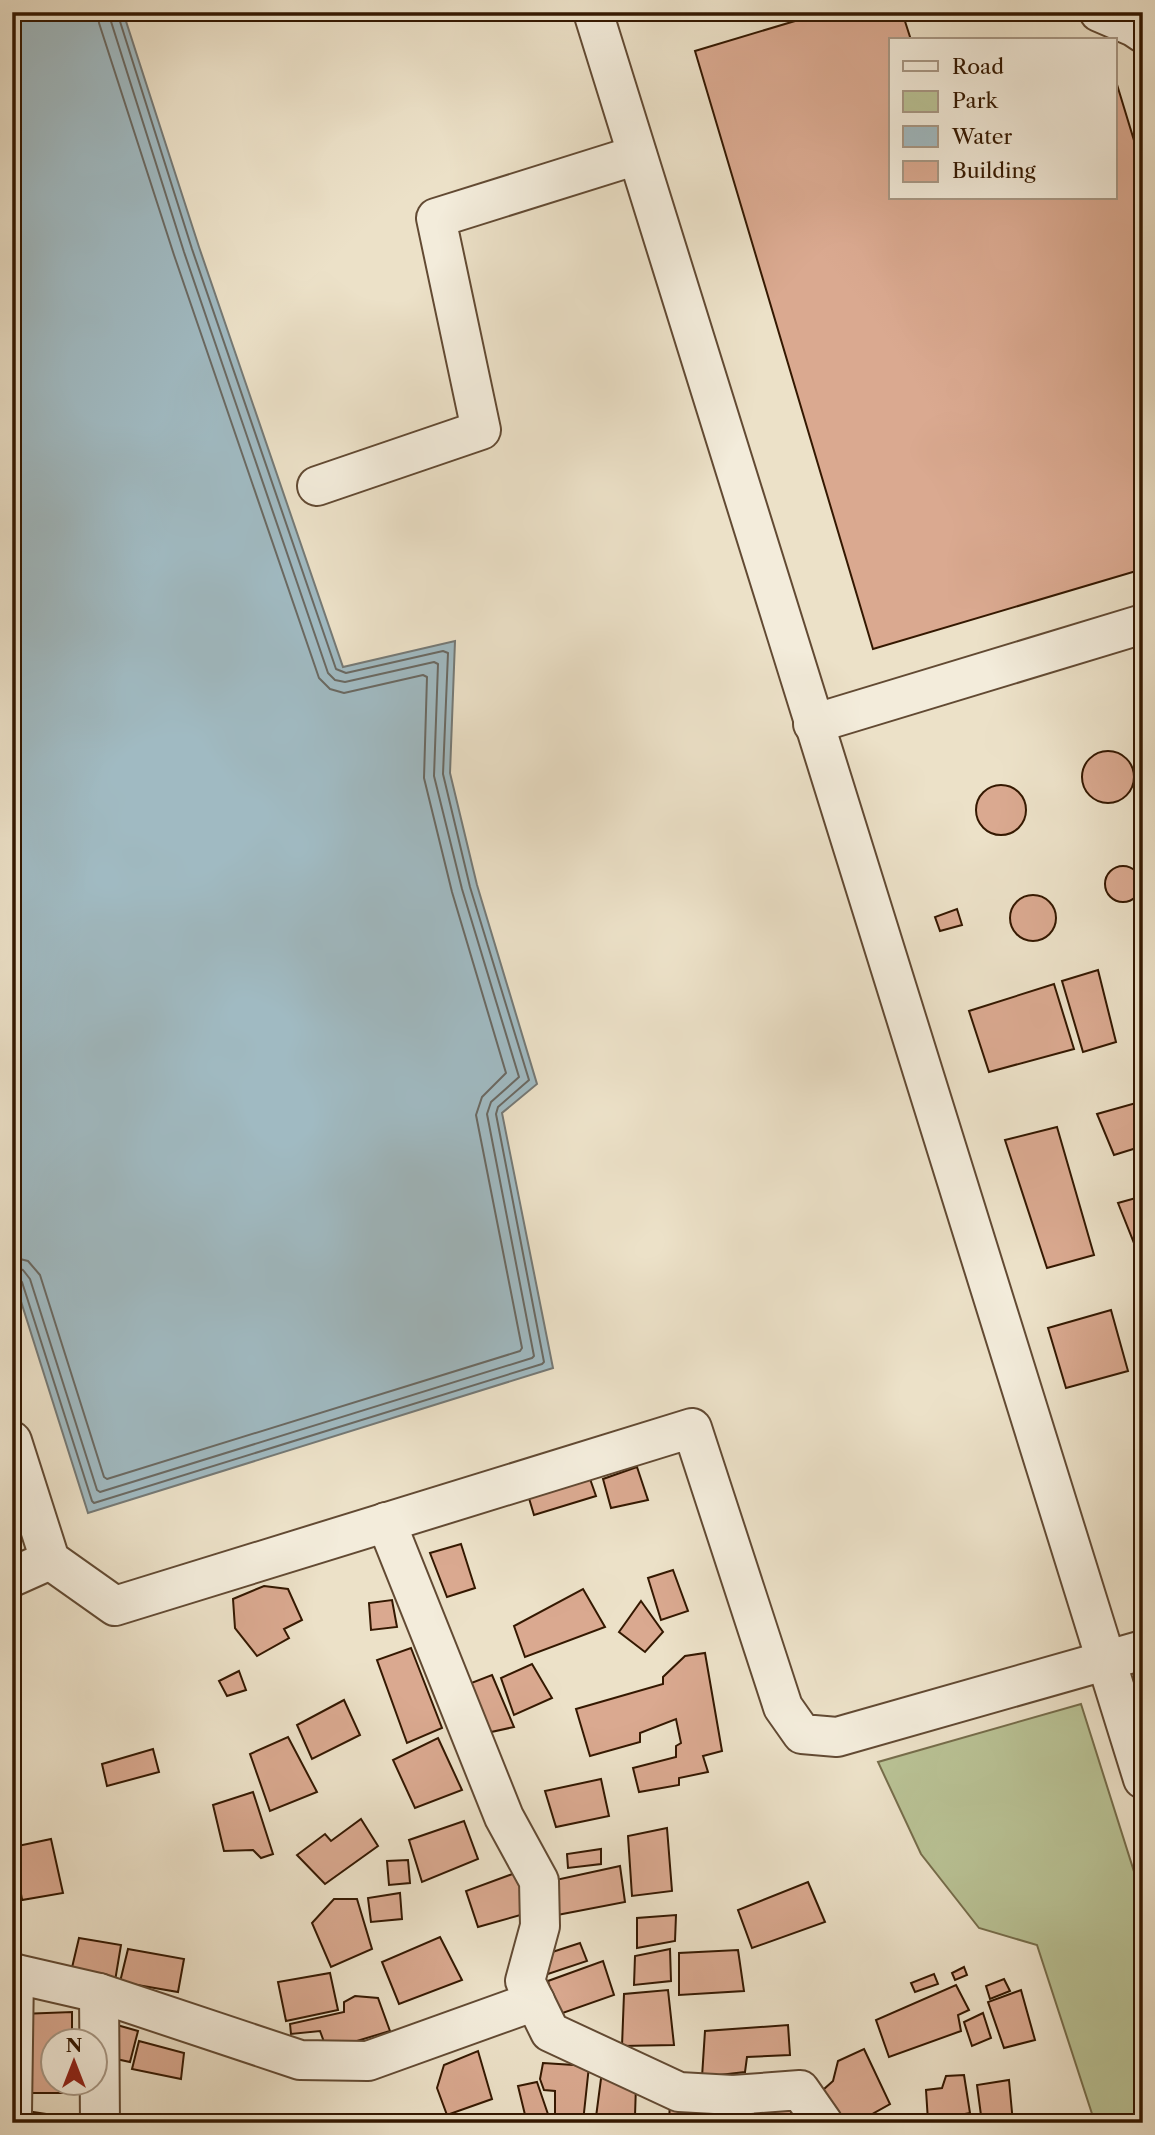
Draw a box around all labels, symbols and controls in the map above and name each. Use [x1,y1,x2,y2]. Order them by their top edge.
legend [889,38,1116,200]
text: Road [952,54,1004,79]
text: Park [952,88,998,113]
text: Water [951,124,1012,149]
text: Building [952,158,1037,183]
north arrow [38,2026,108,2096]
text: N [66,2034,82,2057]

